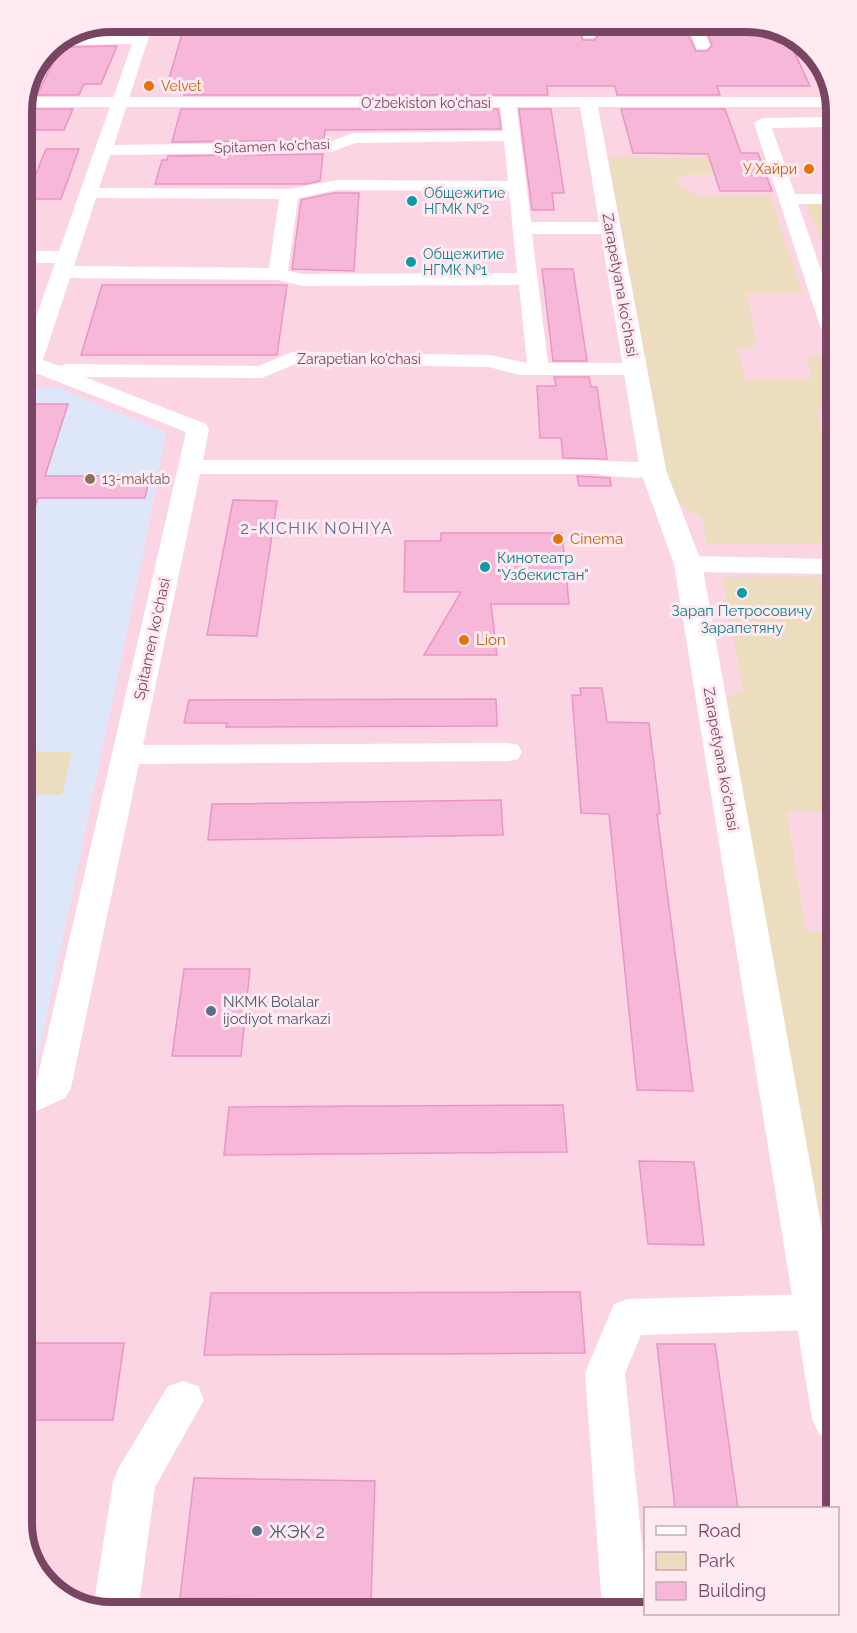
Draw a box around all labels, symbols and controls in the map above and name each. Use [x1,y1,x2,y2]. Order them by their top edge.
place label: Velvet [161,78,202,94]
marker: Velvet [142,79,156,93]
street label: O‘zbekiston ko‘chasi [361,95,491,111]
street label: Spitamen ko'chasi [214,136,330,156]
place label: У Хайри [743,161,797,177]
marker: У Хайри [802,162,816,176]
place label: Общежитие НГМК №2 [424,185,505,217]
marker: Общежитие НГМК №2 [405,194,419,208]
street label: Zarapetyana ko'chasi [599,212,641,358]
place label: Общежитие НГМК №1 [423,246,504,278]
marker: Общежитие НГМК №1 [404,255,418,269]
street label: Zarapetian ko'chasi [297,351,421,367]
place label: 13-maktab [102,471,171,487]
marker: 13-maktab [83,472,97,486]
district label: 2-KICHIK NOHIYA [241,519,393,538]
place label: Cinema [570,530,623,548]
marker: Cinema [551,532,565,546]
place label: Кинотеатр "Узбекистан" [497,549,589,584]
marker: Кинотеатр "Узбекистан" [478,560,492,574]
street label: Spitamen ko'chasi [130,576,174,702]
marker: Зарап Петросовичу Зарапетяну [735,586,749,600]
place label: Зарап Петросовичу Зарапетяну [672,602,812,637]
place label: Lion [476,631,506,649]
marker: Lion [457,633,471,647]
street label: Zarapetyana ko'chasi [700,686,742,832]
place label: NKMK Bolalar ijodiyot markazi [223,993,331,1028]
marker: NKMK Bolalar ijodiyot markazi [204,1004,218,1018]
legend [644,1507,839,1615]
text: Road [698,1520,741,1541]
place label: ЖЭК 2 [269,1521,325,1542]
marker: ЖЭК 2 [250,1524,264,1538]
text: Park [698,1550,735,1571]
text: Building [698,1580,766,1601]

